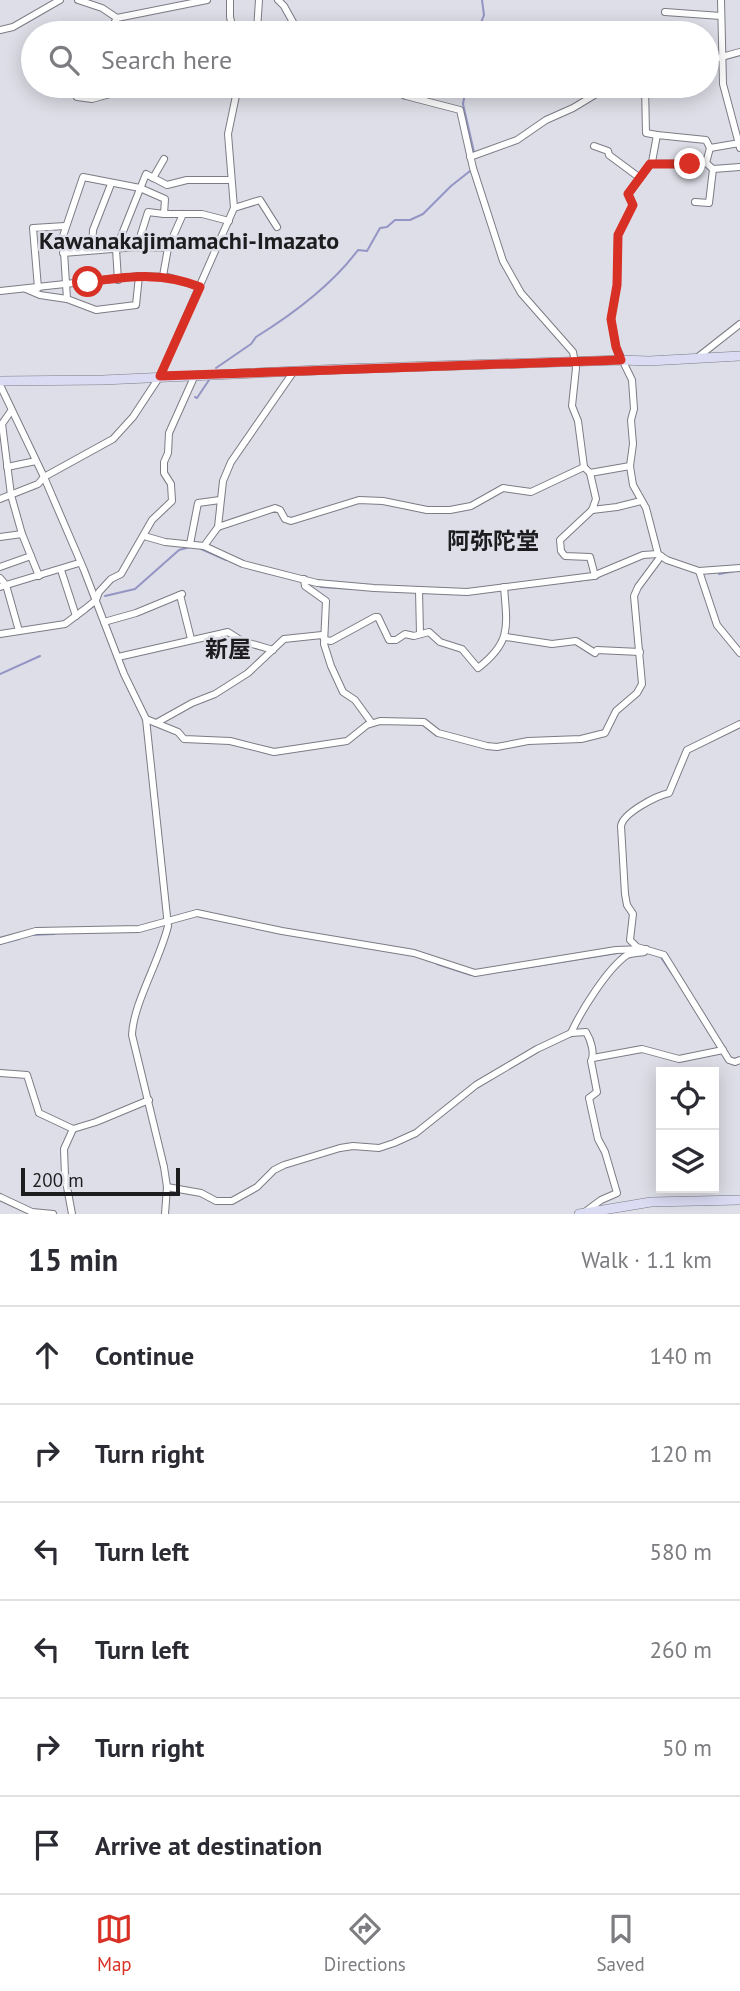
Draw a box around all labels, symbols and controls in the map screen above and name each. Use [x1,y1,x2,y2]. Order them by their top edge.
search box [21,21,719,98]
icon: search [45,41,83,79]
text: Search here [101,43,232,76]
route end [674,148,705,179]
district label: Kawanakajimamachi-Imazato [39,225,339,256]
route start [72,266,103,297]
district label: 阿弥陀堂 [447,526,539,555]
district label: 新屋 [205,634,251,663]
map controls [656,1067,719,1193]
button: locate [656,1067,719,1130]
button: layers [656,1130,719,1193]
scale bar [21,1165,180,1197]
text: 200 m [32,1168,84,1192]
text: 15 min [28,1240,118,1279]
text: Walk · 1.1 km [581,1245,712,1274]
icon: ahead [28,1336,66,1374]
text: Continue [95,1339,194,1372]
text: 140 m [650,1341,712,1370]
icon: right [28,1434,66,1472]
text: Turn right [95,1437,204,1470]
text: 120 m [650,1439,712,1468]
icon: left [28,1532,66,1570]
text: Turn left [95,1535,189,1568]
text: 580 m [650,1537,712,1566]
icon: left [28,1630,66,1668]
text: Turn left [95,1633,189,1666]
text: 260 m [650,1635,712,1664]
icon: right [28,1728,66,1766]
text: Turn right [95,1731,204,1764]
text: 50 m [662,1733,712,1762]
icon: arrive [28,1826,66,1864]
text: Arrive at destination [95,1829,322,1862]
tab: Map [95,1910,133,1976]
tab: Directions [324,1910,406,1976]
tab: Saved [596,1910,645,1976]

